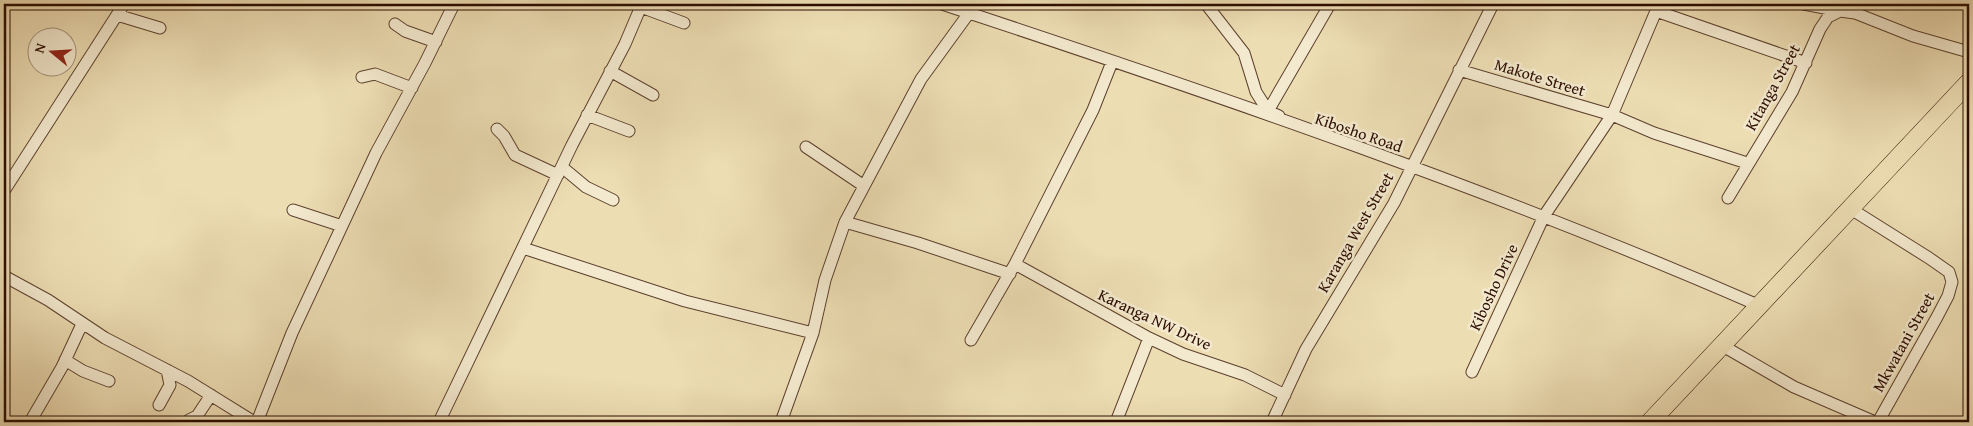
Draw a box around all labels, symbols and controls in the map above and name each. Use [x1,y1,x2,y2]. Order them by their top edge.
north arrow [28,28,78,78]
street label: Kitanga Street [1738,39,1806,135]
text: N [29,40,51,56]
street label: Makote Street [1492,52,1589,102]
street label: Kibosho Road [1312,106,1406,158]
street label: Karanga West Street [1311,167,1399,297]
street label: Kibosho Drive [1462,240,1524,334]
street label: Karanga NW Drive [1094,282,1216,356]
street label: Mkwatani Street [1866,288,1940,396]

